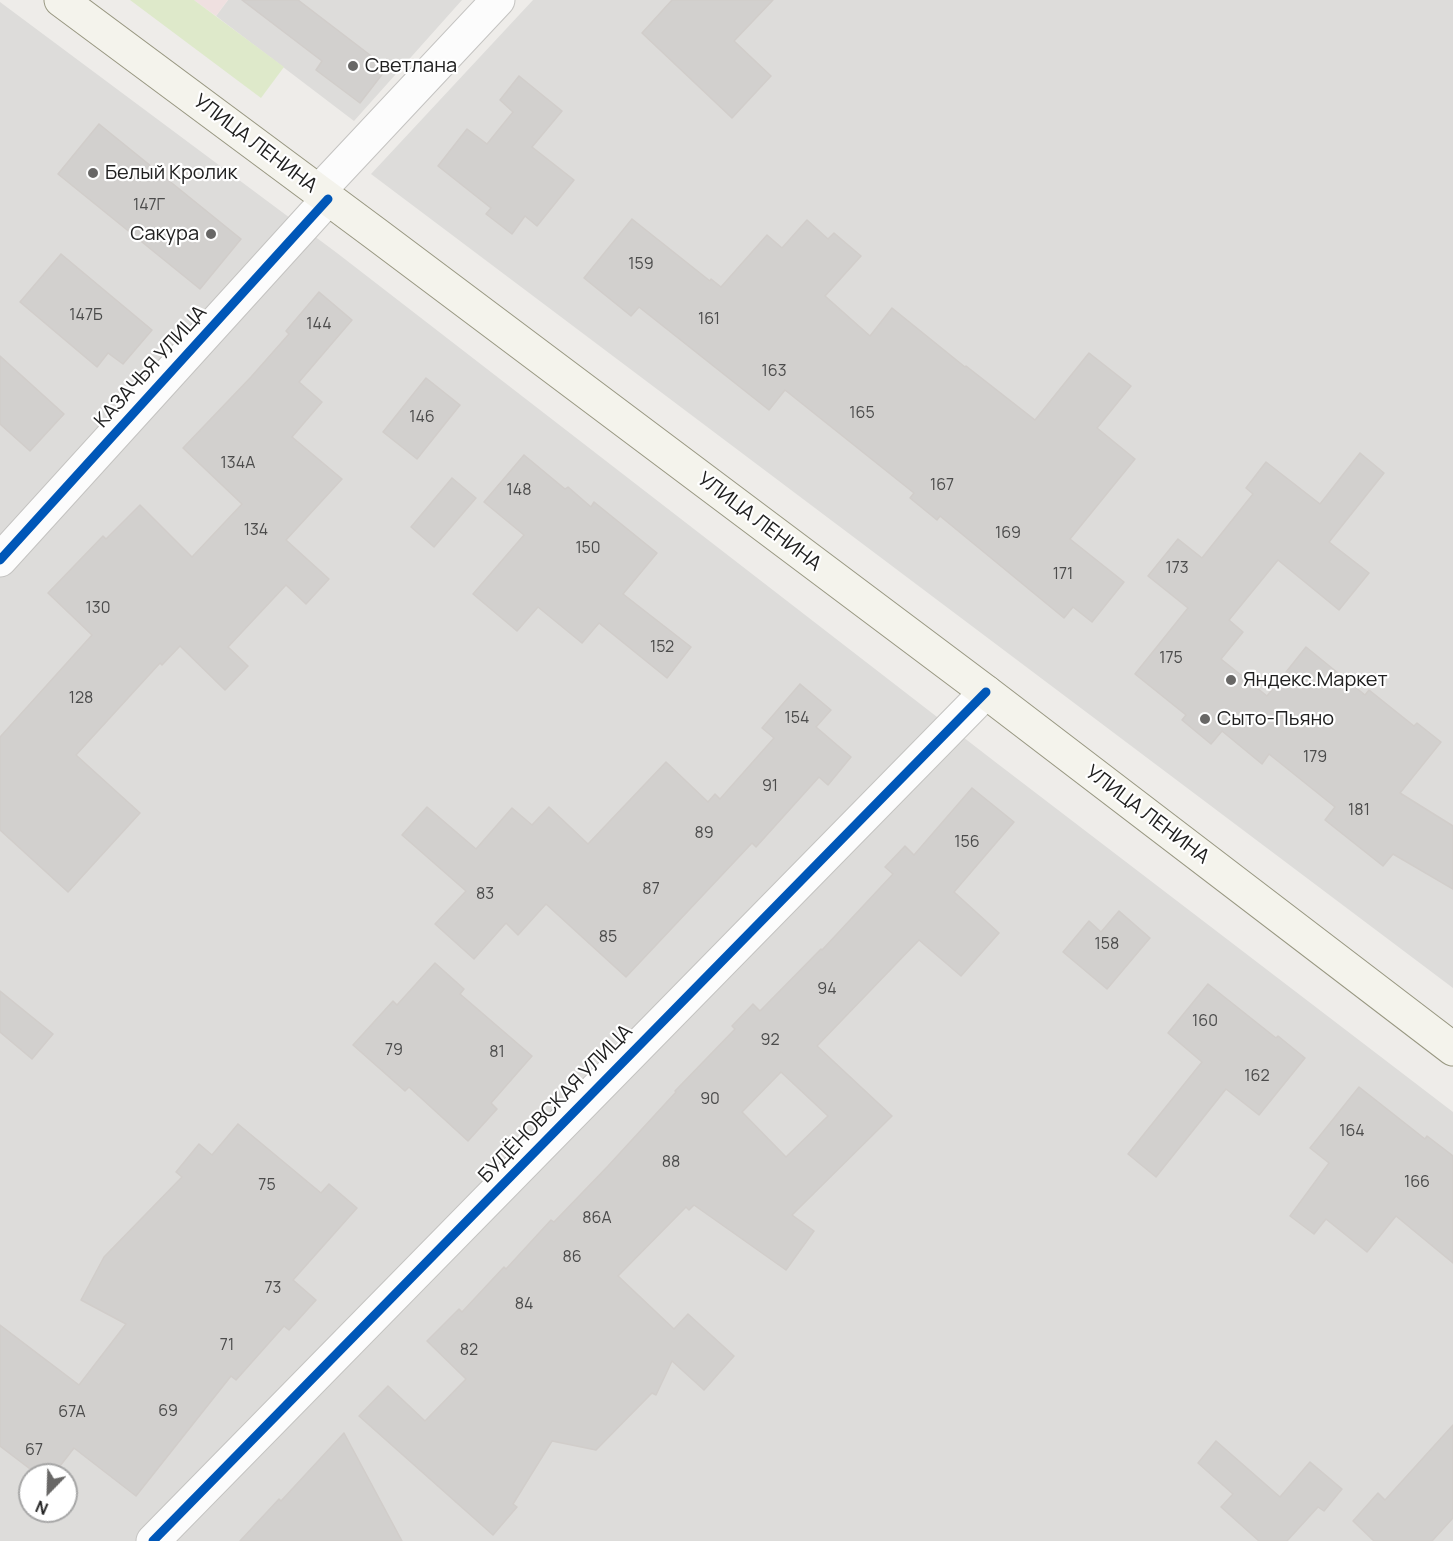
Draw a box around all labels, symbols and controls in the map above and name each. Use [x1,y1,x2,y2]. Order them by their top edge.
place label: Светлана [365,54,457,78]
marker: Светлана [346,59,360,73]
street label: УЛИЦА ЛЕНИНА [188,90,322,198]
place label: Белый Кролик [105,161,237,185]
marker: Белый Кролик [86,166,100,180]
house number: 147Г [133,196,165,216]
place label: Сакура [130,222,199,246]
marker: Сакура [204,227,218,241]
house number: 159 [628,255,654,275]
street label: КАЗАЧЬЯ УЛИЦА [90,301,212,433]
house number: 147Б [69,306,103,326]
house number: 161 [698,310,720,330]
house number: 144 [306,315,332,335]
house number: 163 [761,362,787,382]
house number: 165 [849,404,875,424]
house number: 146 [409,408,435,428]
house number: 134А [221,454,255,474]
street label: УЛИЦА ЛЕНИНА [692,468,826,576]
house number: 167 [930,476,954,496]
house number: 148 [507,481,531,501]
house number: 134 [244,521,268,541]
house number: 169 [995,524,1021,544]
house number: 150 [575,539,601,559]
house number: 173 [1165,559,1189,579]
house number: 171 [1053,565,1073,585]
house number: 130 [86,599,110,619]
house number: 152 [650,638,674,658]
house number: 175 [1159,649,1183,669]
place label: Яндекс.Маркет [1243,668,1388,692]
marker: Яндекс.Маркет [1224,673,1238,687]
house number: 128 [69,689,93,709]
place label: Сыто-Пьяно [1217,707,1334,731]
house number: 154 [785,709,809,729]
marker: Сыто-Пьяно [1198,712,1212,726]
house number: 179 [1303,748,1327,768]
street label: УЛИЦА ЛЕНИНА [1080,761,1214,869]
house number: 91 [762,777,778,797]
house number: 181 [1348,801,1370,821]
house number: 89 [694,824,714,844]
house number: 156 [954,833,980,853]
house number: 87 [642,880,660,900]
house number: 83 [476,885,494,905]
house number: 85 [599,928,617,948]
house number: 158 [1095,935,1119,955]
house number: 94 [817,980,837,1000]
house number: 160 [1192,1012,1218,1032]
street label: БУДЁНОВСКАЯ УЛИЦА [474,1020,638,1188]
house number: 92 [760,1031,780,1051]
house number: 79 [385,1041,403,1061]
house number: 81 [489,1043,505,1063]
house number: 162 [1244,1067,1270,1087]
house number: 90 [700,1090,720,1110]
house number: 164 [1339,1122,1365,1142]
house number: 88 [662,1153,680,1173]
house number: 166 [1404,1173,1430,1193]
house number: 75 [258,1176,276,1196]
house number: 86А [582,1209,612,1229]
house number: 86 [562,1248,582,1268]
house number: 73 [265,1279,281,1299]
house number: 84 [515,1295,533,1315]
house number: 71 [220,1336,234,1356]
house number: 82 [460,1341,478,1361]
house number: 69 [158,1402,178,1422]
house number: 67А [58,1403,86,1423]
house number: 67 [25,1441,43,1461]
north arrow [18,1463,78,1523]
text: N [32,1495,51,1520]

